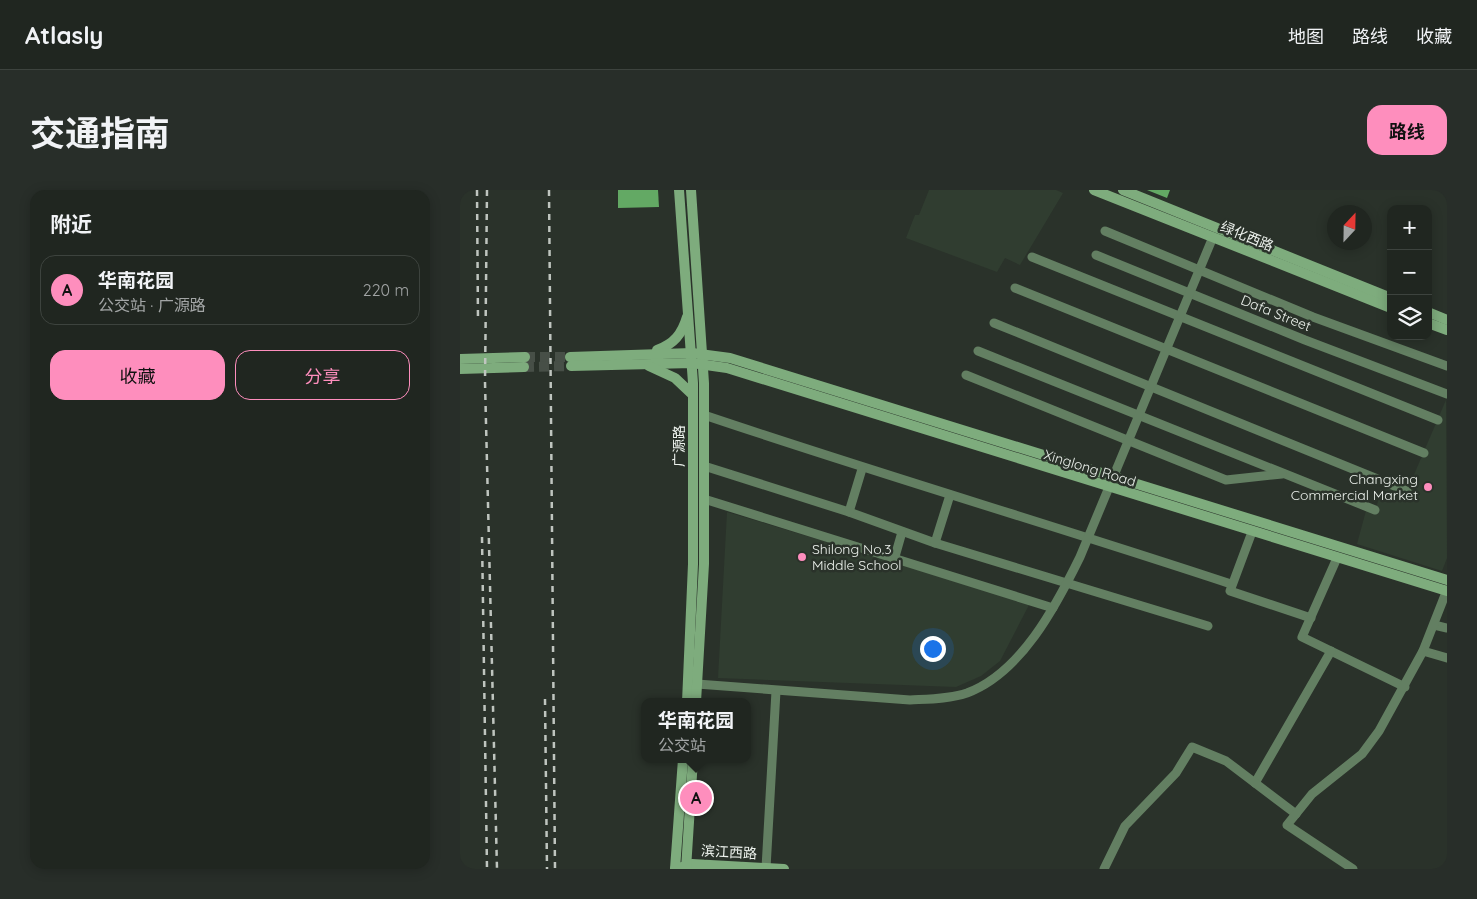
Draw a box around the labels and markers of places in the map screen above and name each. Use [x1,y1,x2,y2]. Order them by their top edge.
place label: Changxing Commercial Market [1291,470,1418,504]
marker: Changxing Commercial Market [1422,481,1434,493]
place label: Shilong No.3 Middle School [812,540,902,574]
marker: Shilong No.3 Middle School [796,551,808,563]
pin: A [680,779,712,817]

